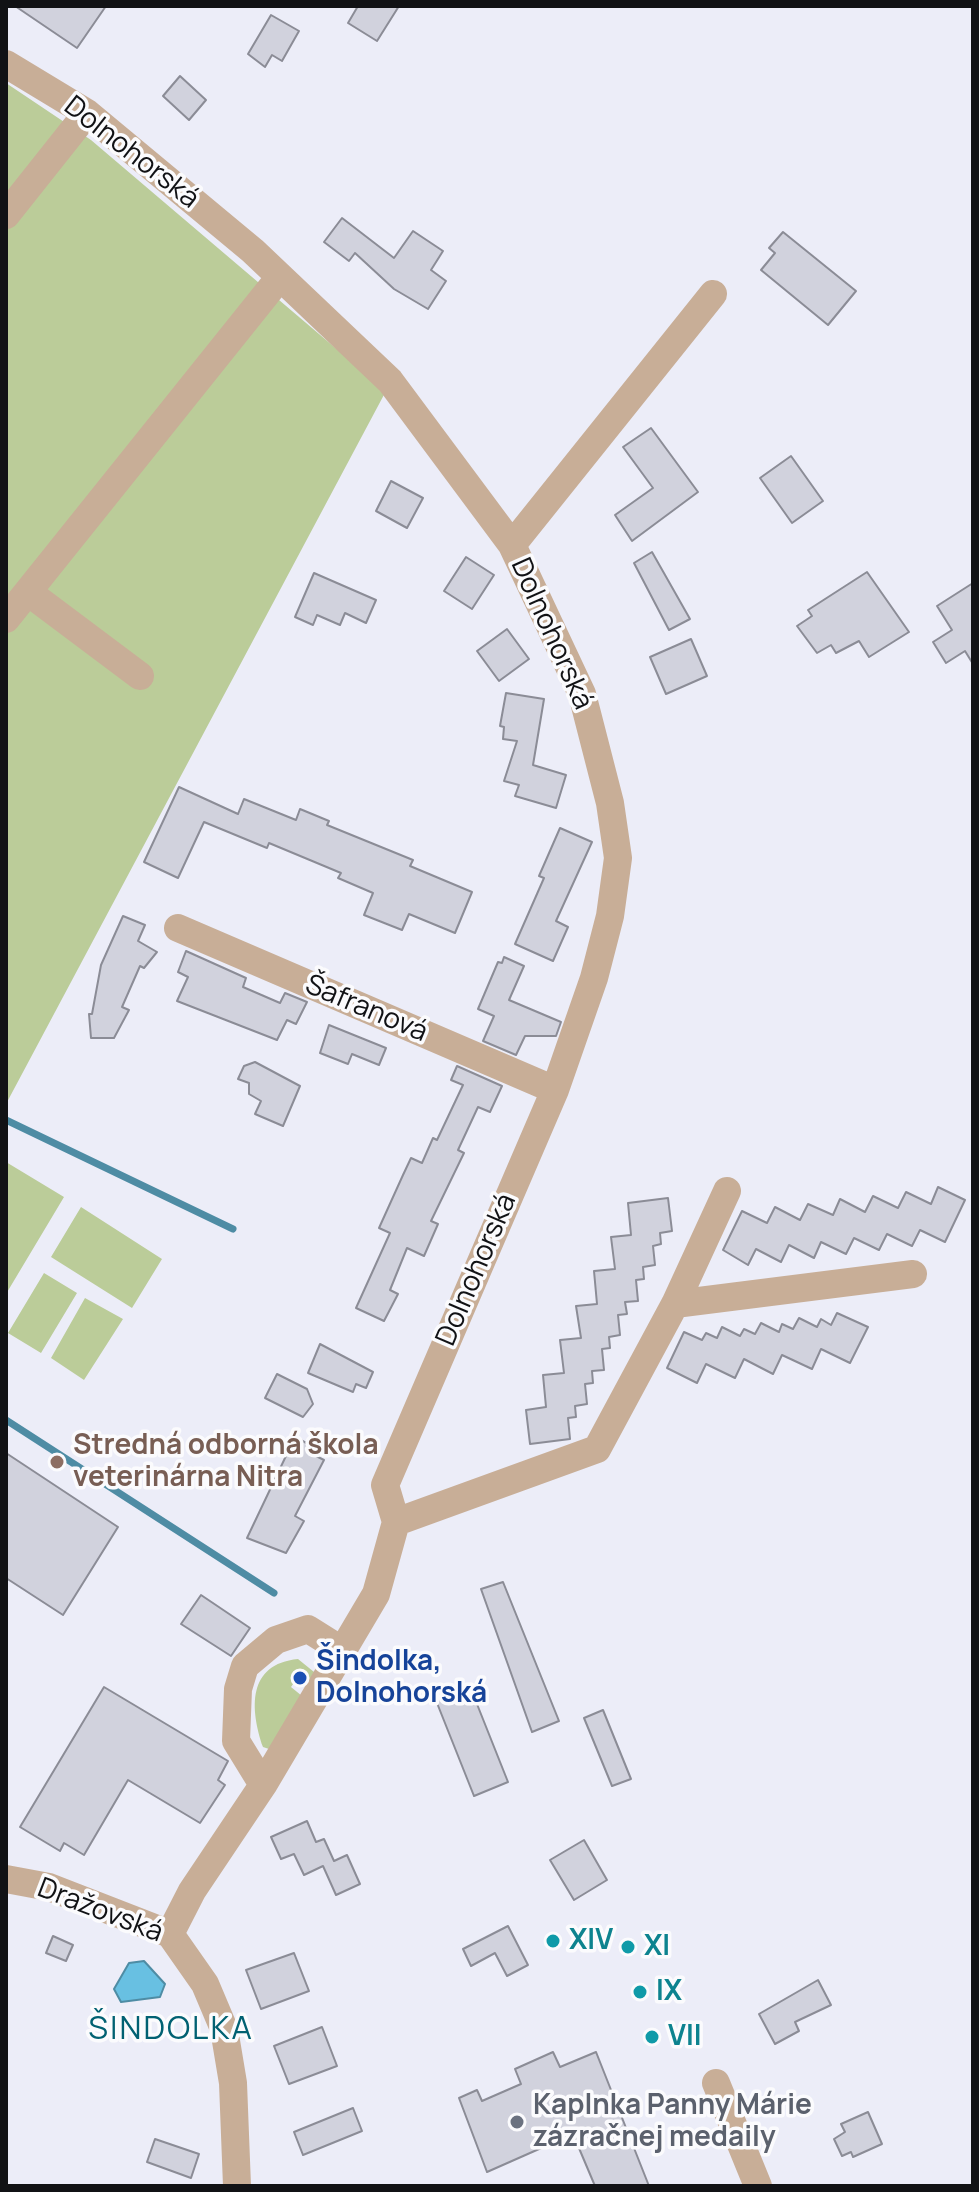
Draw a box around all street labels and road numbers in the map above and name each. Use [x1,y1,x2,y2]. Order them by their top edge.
street label: Dolnohorská [57,90,205,216]
street label: Dolnohorská [503,553,599,715]
street label: Šafranová [300,968,432,1050]
street label: Dolnohorská [430,1189,524,1351]
street label: Dražovská [33,1872,167,1950]

